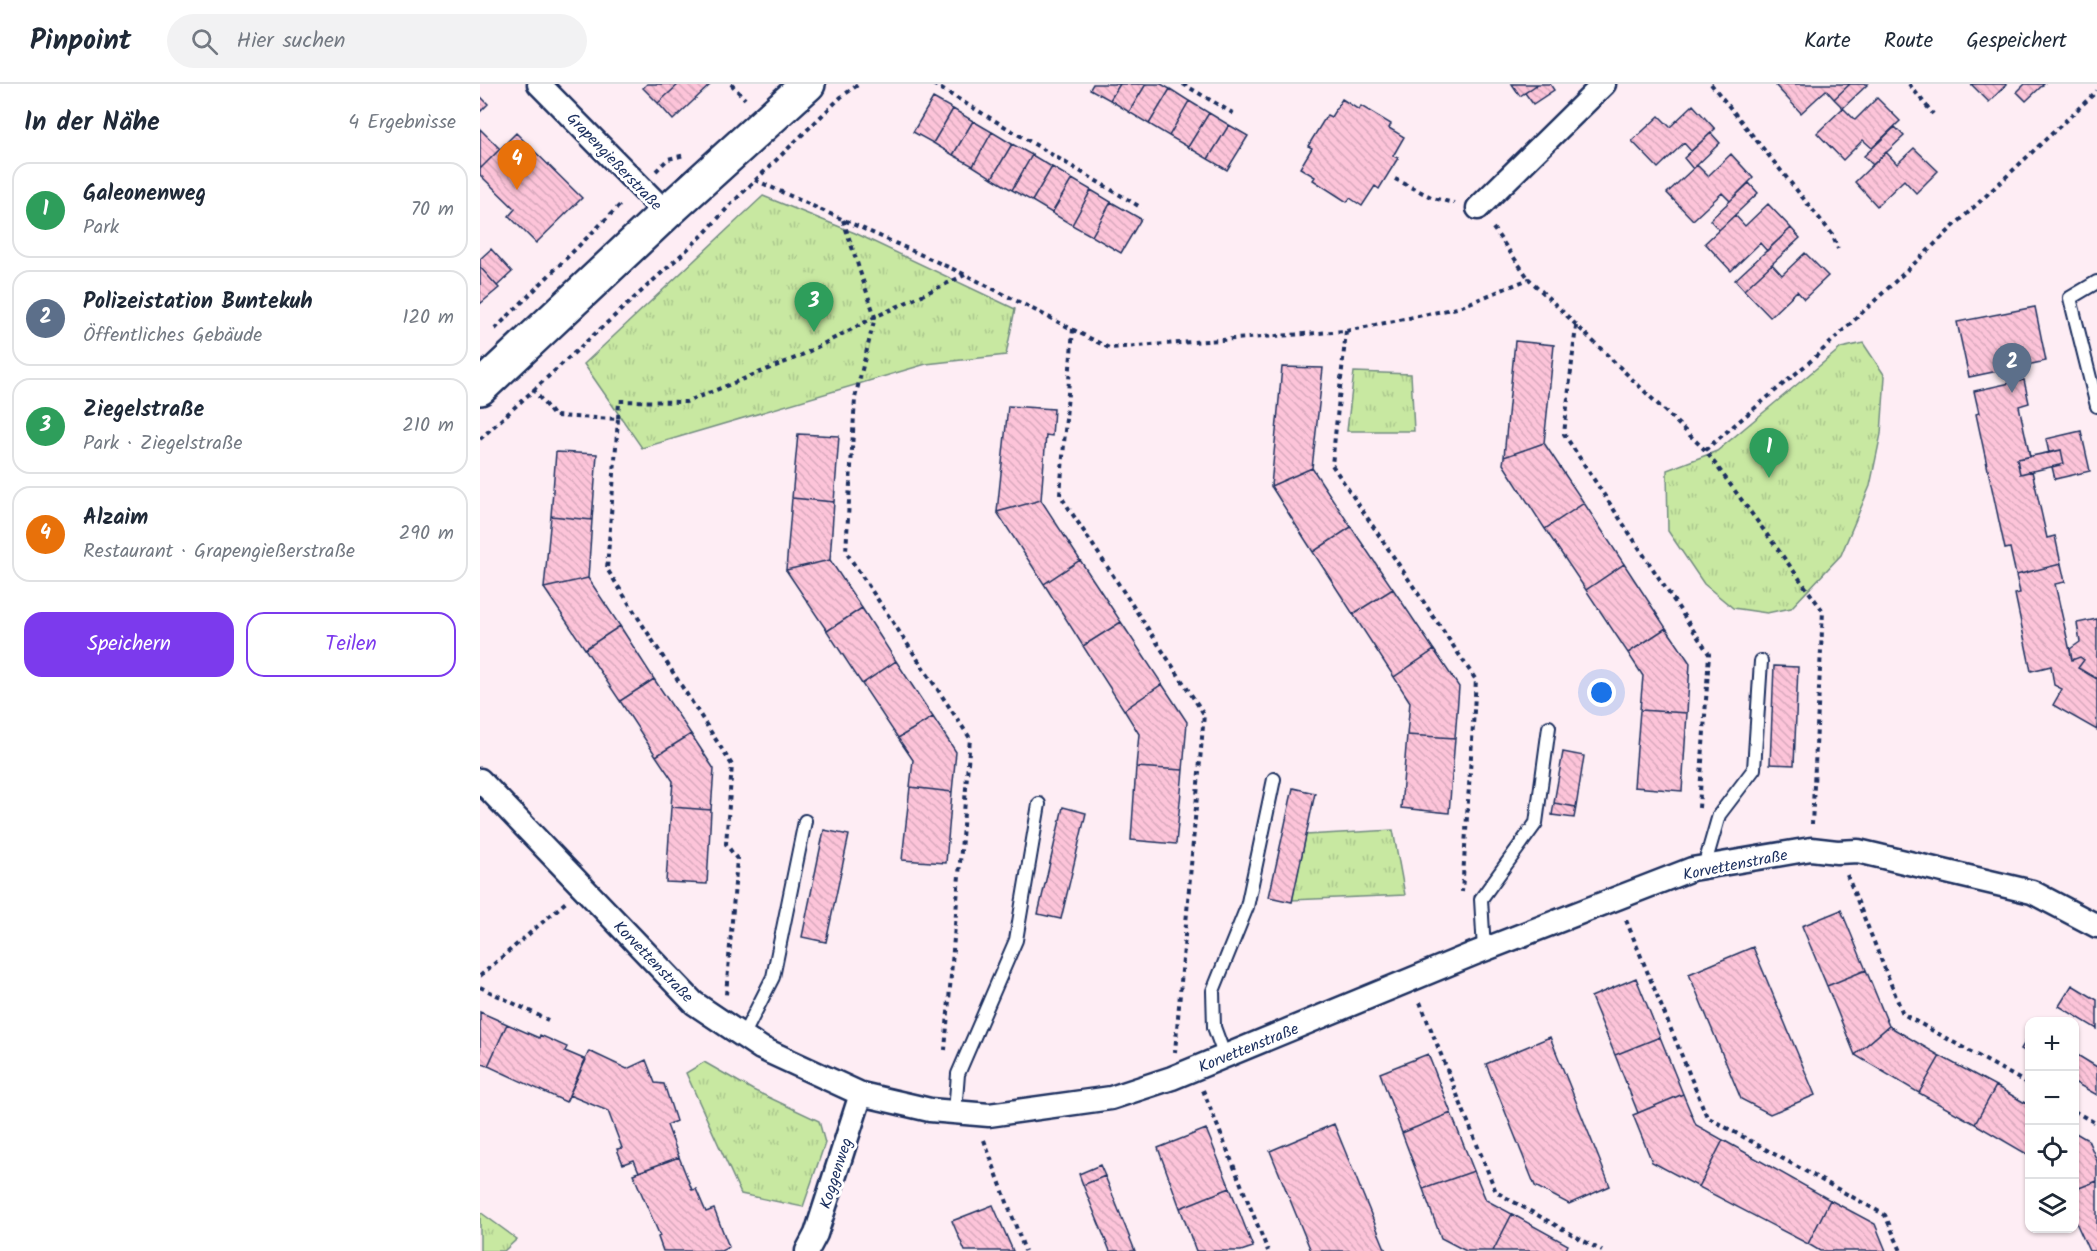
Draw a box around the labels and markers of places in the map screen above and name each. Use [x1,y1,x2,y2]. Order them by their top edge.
pin: 4 [498,141,537,190]
pin: 3 [794,282,834,332]
pin: 2 [1992,344,2032,393]
pin: 1 [1750,428,1788,478]

